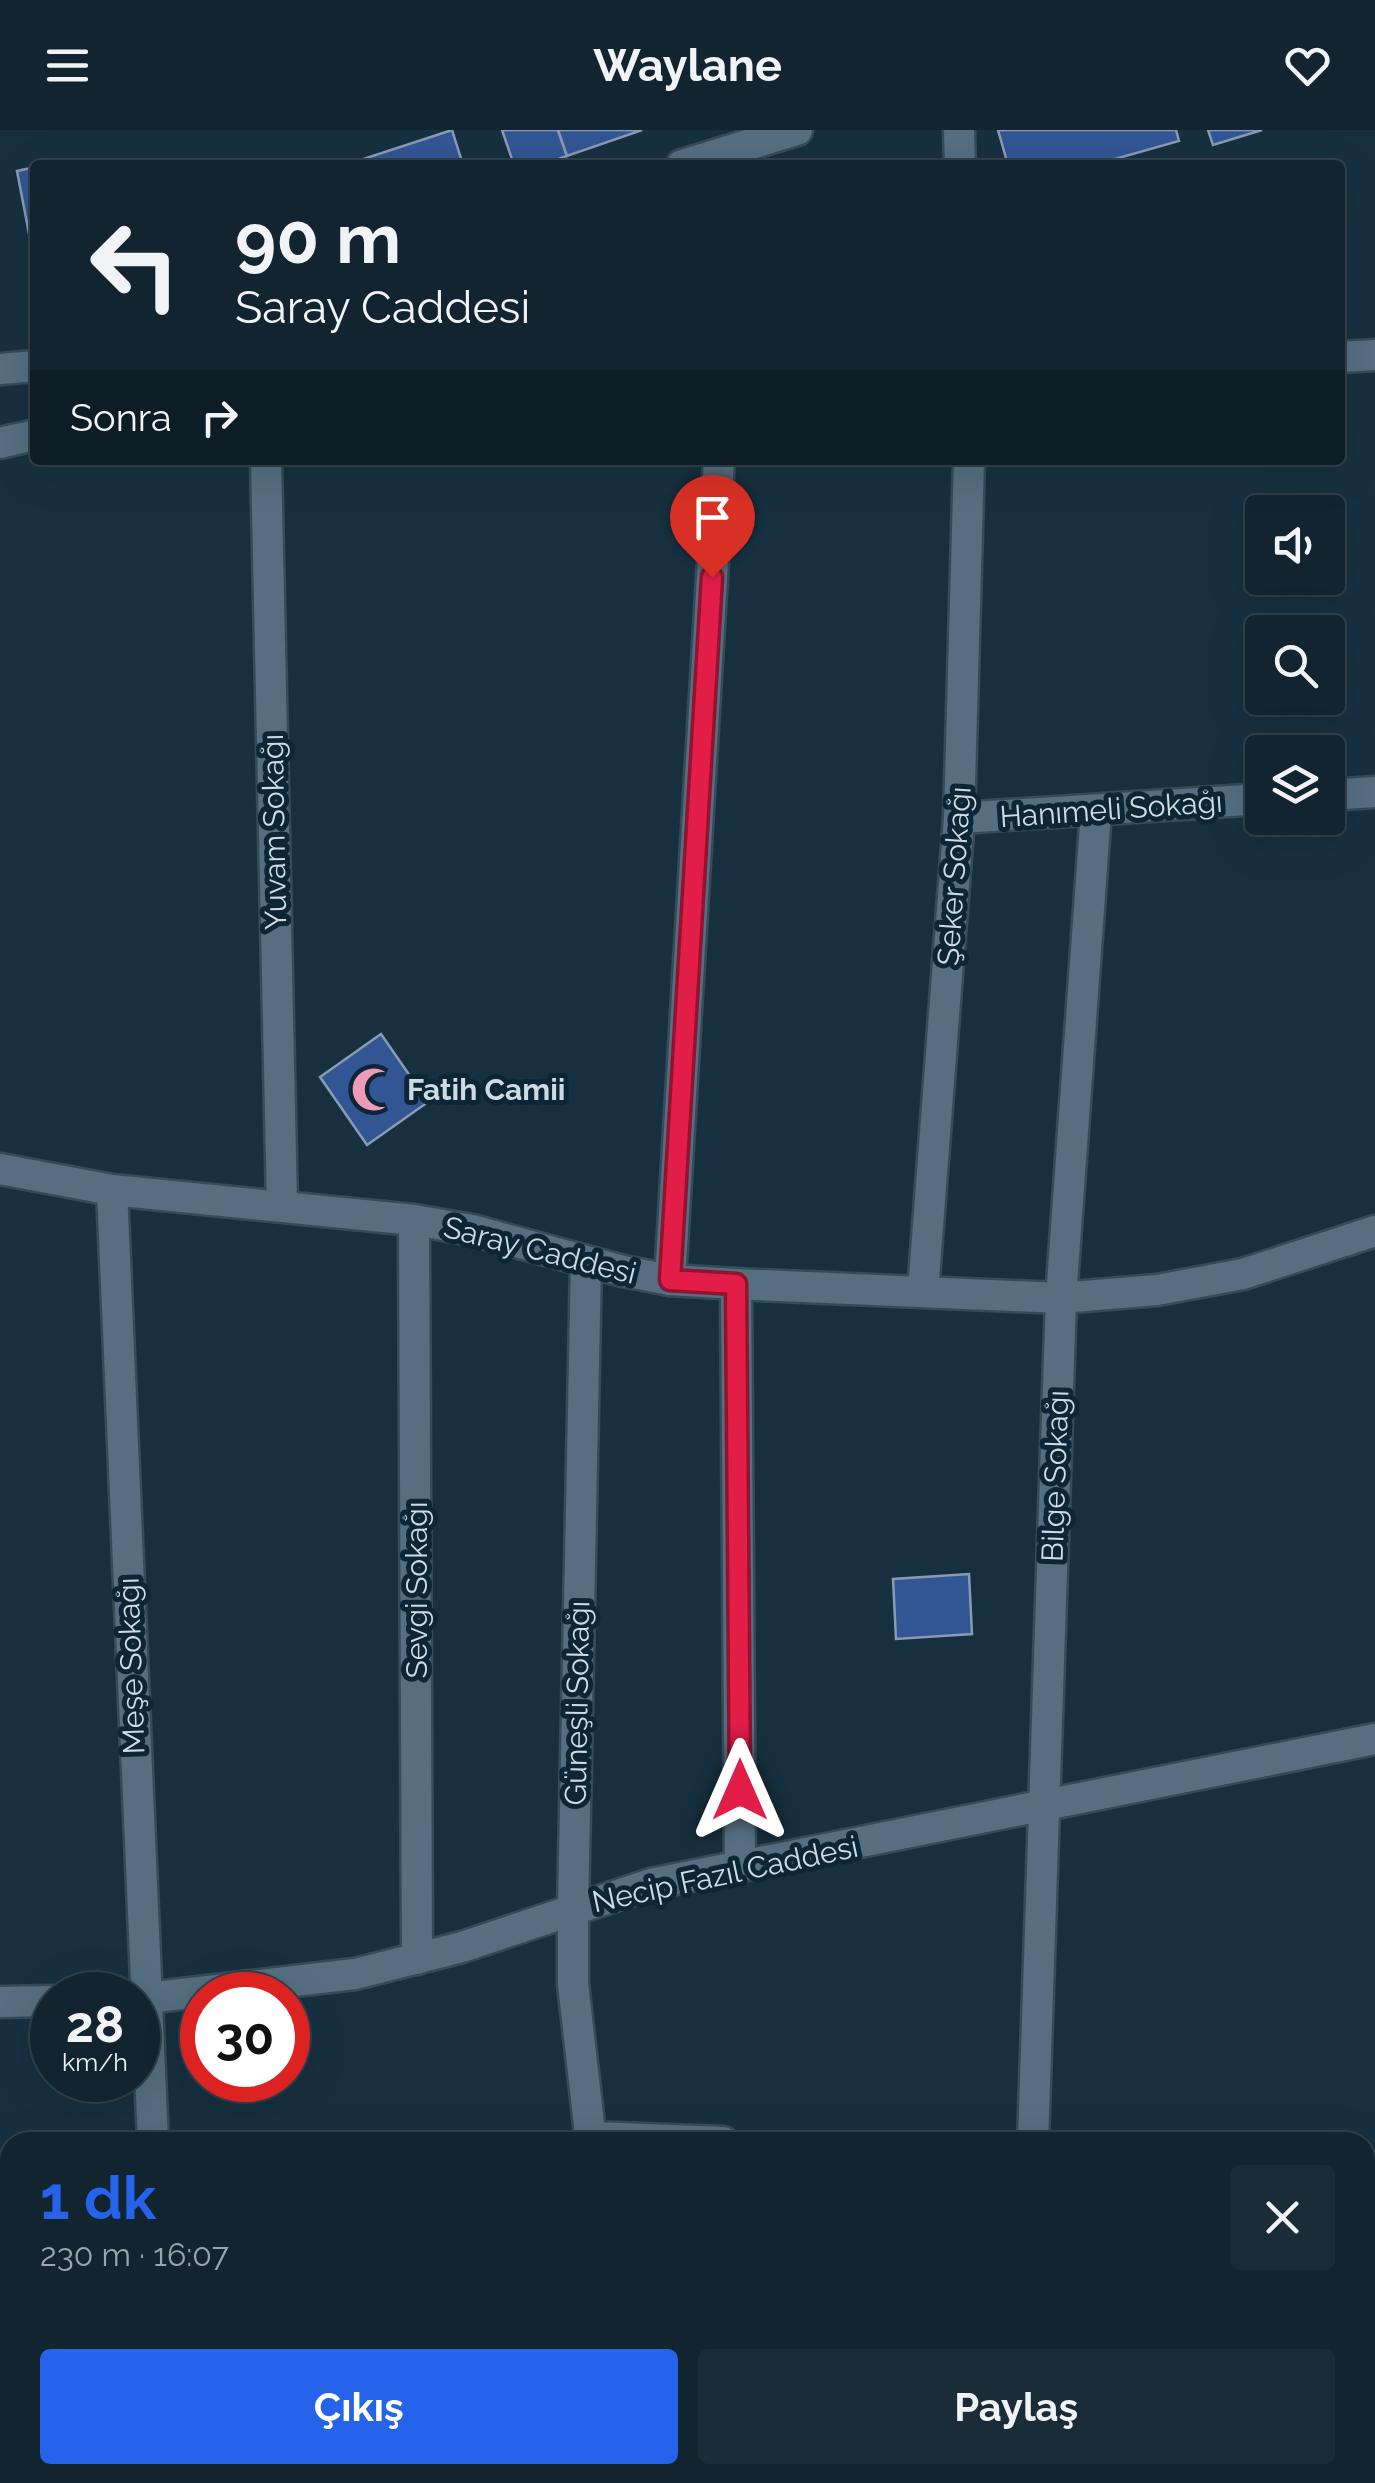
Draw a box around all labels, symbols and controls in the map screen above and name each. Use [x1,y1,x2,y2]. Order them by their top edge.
icon: menu [40,38,95,93]
icon: heart [1280,38,1335,93]
text: Waylane [593,39,782,92]
text: 90 m [235,197,401,279]
icon: left [70,200,200,330]
text: Saray Caddesi [235,281,530,334]
icon: right [192,390,247,445]
text: Sonra [70,395,172,440]
pin [670,475,755,578]
icon: arrive [685,490,740,545]
map controls [1245,495,1345,835]
button: sound [1245,495,1345,595]
button: search [1245,615,1345,715]
street label: Yuvam Sokağı [255,734,293,930]
button: layers [1245,735,1345,835]
street label: Hanımeli Sokağı [998,784,1224,834]
street label: Şeker Sokağı [930,785,978,967]
mosque icon: Fatih Camii [350,1065,398,1113]
place label: Fatih Camii [407,1072,566,1107]
street label: Saray Caddesi [440,1209,640,1291]
street label: Bilge Sokağı [1035,1390,1075,1562]
street label: Sevgi Sokağı [399,1502,434,1678]
street label: Meşe Sokağı [110,1577,152,1755]
street label: Güneşli Sokağı [558,1600,596,1806]
position arrow [688,1738,792,1842]
street label: Necip Fazıl Caddesi [589,1829,861,1919]
speed limit sign: 30 [180,1972,310,2102]
text: 28 [66,1995,124,2054]
text: km/h [62,2047,128,2077]
text: 1 dk [40,2163,156,2233]
button: close [1230,2165,1335,2270]
text: 230 m · 16:07 [40,2236,229,2273]
button: Çıkış [40,2349,678,2464]
button: Paylaş [698,2349,1335,2464]

